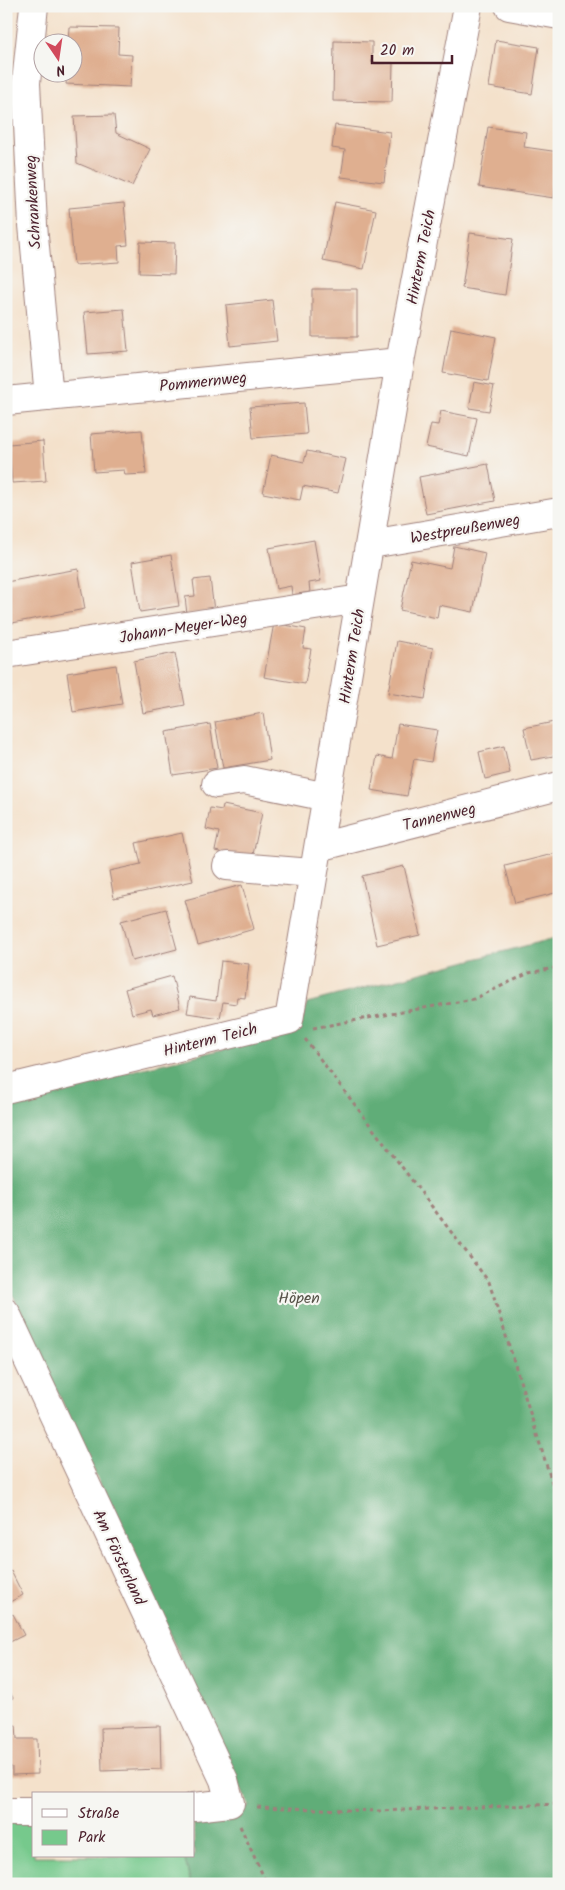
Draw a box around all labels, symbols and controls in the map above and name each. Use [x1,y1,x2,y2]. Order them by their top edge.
north arrow [32,32,82,82]
scale bar [372,32,452,64]
text: 20 m [380,39,414,63]
text: N [54,58,67,81]
street label: Schrankenweg [19,154,48,250]
street label: Hinterm Teich [400,208,443,307]
street label: Pommernweg [158,365,248,400]
street label: Westpreußenweg [408,508,522,551]
street label: Johann-Meyer-Weg [117,606,249,651]
street label: Hinterm Teich [333,607,372,706]
street label: Tannenweg [400,796,478,839]
street label: Hinterm Teich [161,1017,260,1064]
park label: Höpen [278,1286,320,1311]
street label: Am Försterland [86,1506,152,1611]
legend [32,1792,195,1858]
text: Straße [78,1802,120,1826]
text: Park [78,1826,106,1850]

